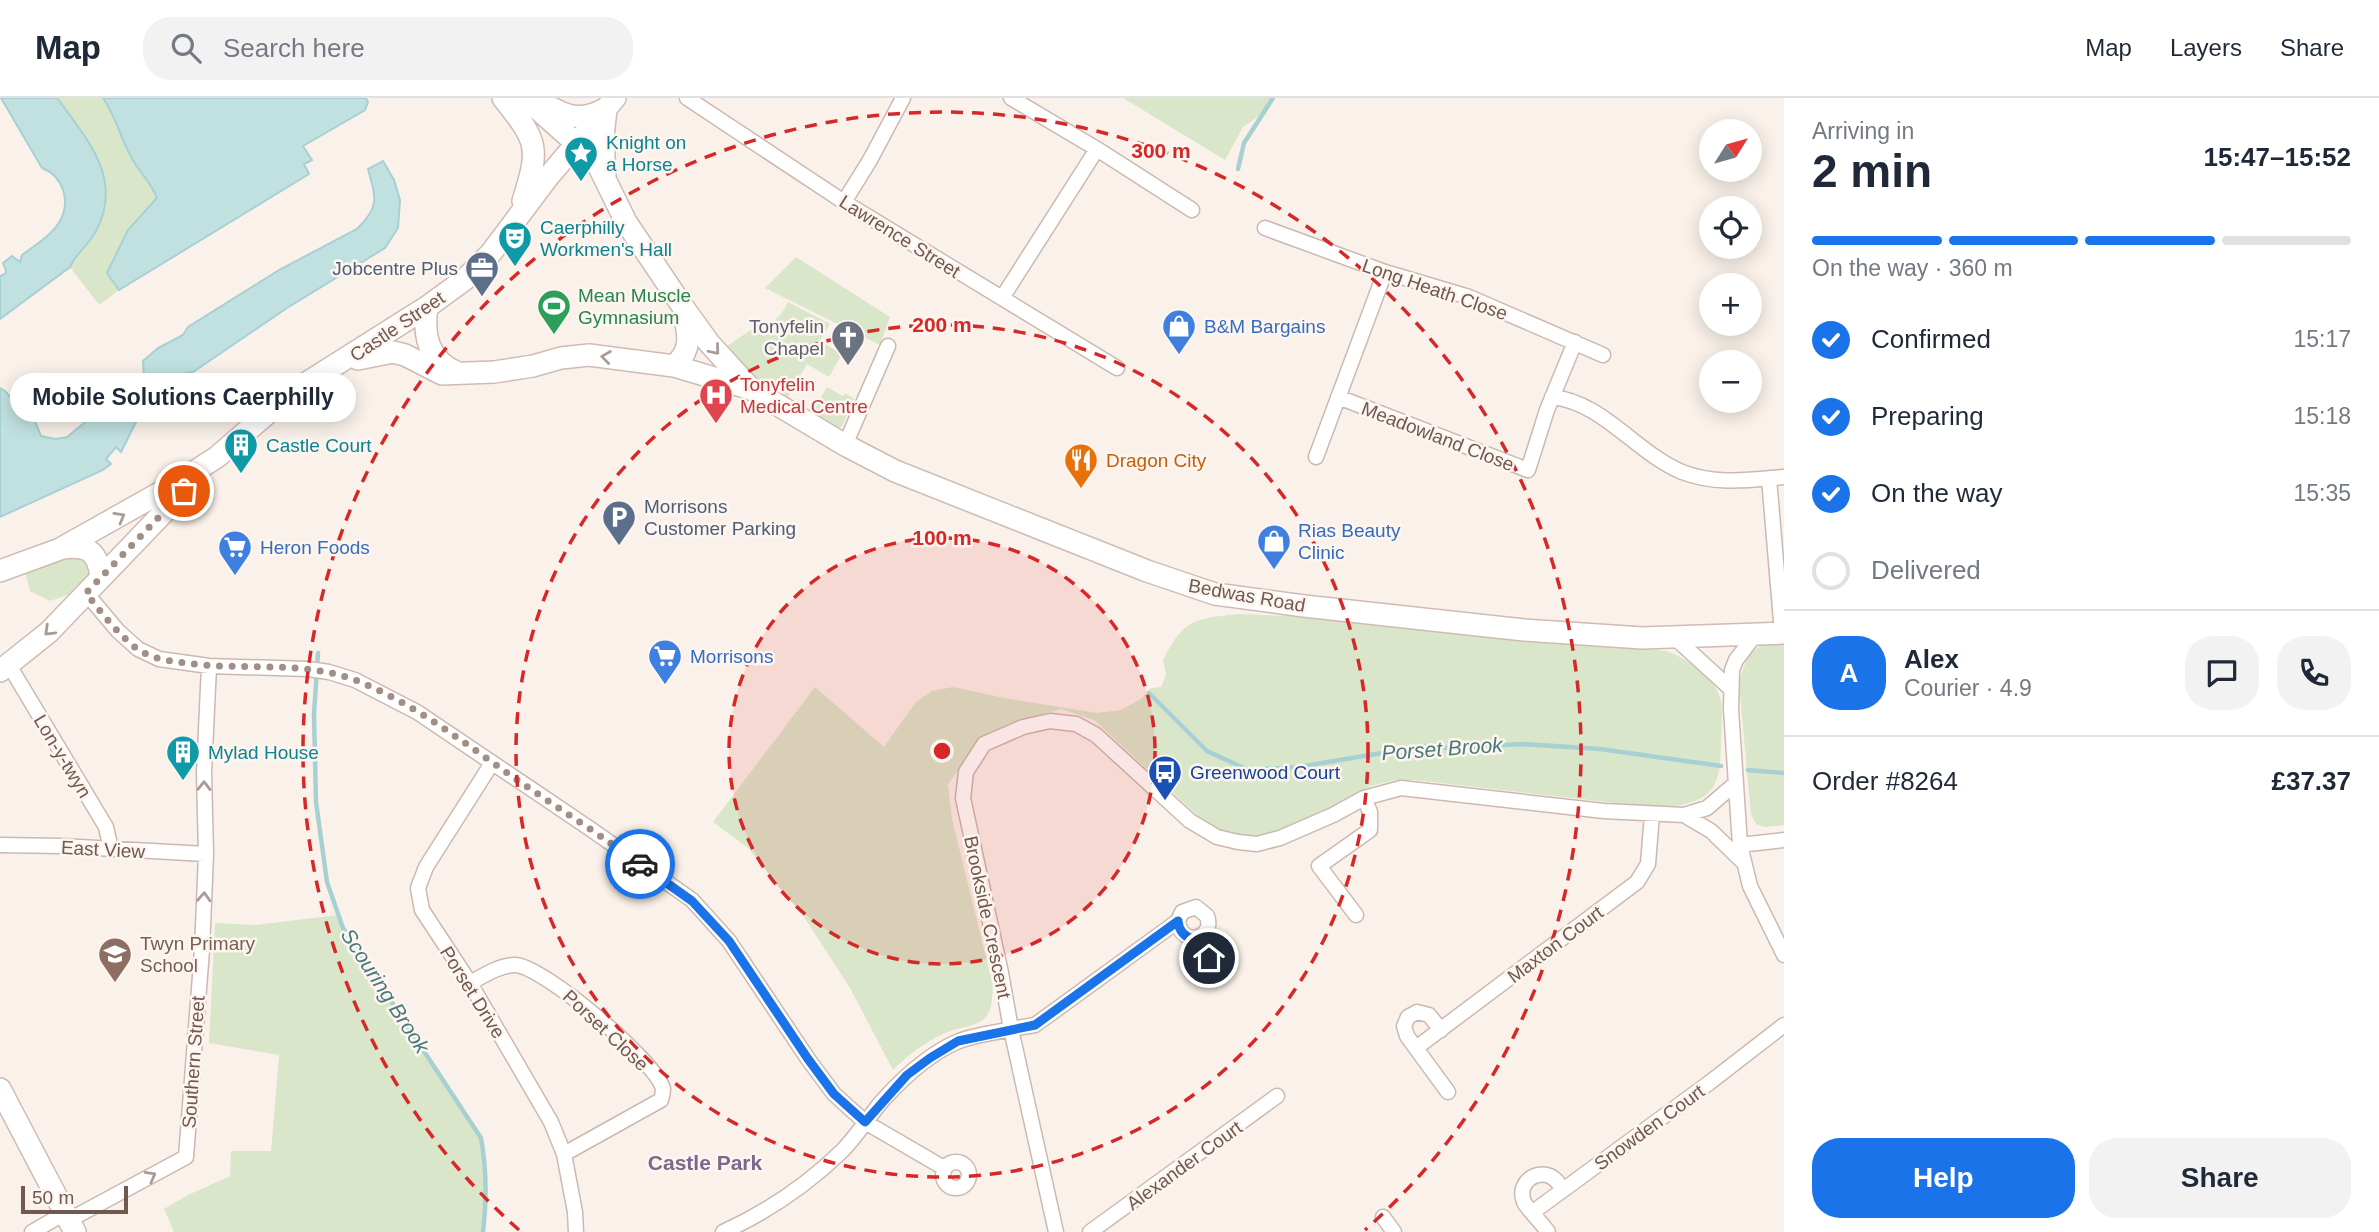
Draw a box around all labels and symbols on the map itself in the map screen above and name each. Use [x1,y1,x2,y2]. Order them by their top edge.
north arrow [1699,119,1762,182]
place label: Knight on a Horse [606,132,686,175]
place icon: Knight on a Horse [562,134,600,183]
text: 300 m [1131,139,1191,162]
street label: Lawrence Street [836,191,965,282]
place label: Caerphilly Workmen's Hall [540,217,672,260]
theatre icon: Caerphilly Workmen's Hall [496,219,534,268]
office icon: Jobcentre Plus [463,249,501,298]
street label: Long Heath Close [1360,255,1510,324]
place label: Jobcentre Plus [332,258,458,279]
place label: Mean Muscle Gymnasium [578,285,691,328]
street label: Castle Street [346,287,449,366]
sports icon: Mean Muscle Gymnasium [535,287,573,336]
shop icon: B&M Bargains [1160,307,1198,356]
text: 200 m [912,313,972,336]
place label: Tonyfelin Chapel [749,316,824,359]
place label: B&M Bargains [1204,316,1325,337]
church icon: Tonyfelin Chapel [829,318,867,367]
one-way arrow [707,341,719,354]
one-way arrow [600,350,612,365]
callout: Mobile Solutions Caerphilly [11,372,357,421]
place label: Tonyfelin Medical Centre [740,374,868,417]
hospital icon: Tonyfelin Medical Centre [697,376,735,425]
street label: Meadowland Close [1359,398,1517,475]
building icon: Castle Court [222,426,260,475]
place label: Castle Court [266,435,372,456]
restaurant icon: Dragon City [1062,441,1100,490]
place label: Dragon City [1106,450,1207,471]
pin [154,461,214,521]
place label: Morrisons Customer Parking [644,496,796,539]
parking icon: Morrisons Customer Parking [600,498,638,547]
one-way arrow [112,512,125,525]
place label: Rias Beauty Clinic [1298,520,1401,563]
shop icon: Rias Beauty Clinic [1255,522,1293,571]
text: 100 m [912,526,972,549]
supermarket icon: Heron Foods [216,528,254,577]
place label: Heron Foods [260,537,370,558]
street label: Bedwas Road [1187,575,1307,616]
one-way arrow [44,622,57,635]
supermarket icon: Morrisons [646,637,684,686]
place label: Morrisons [690,646,773,667]
street label: Lon-y-twyn [30,711,96,801]
building icon: Mylad House [164,733,202,782]
water label: Porset Brook [1381,733,1505,764]
centre of rings [930,739,954,763]
place label: Mylad House [208,742,319,763]
bus stop icon: Greenwood Court [1146,753,1184,802]
place label: Greenwood Court [1190,762,1341,783]
one-way arrow [196,780,211,791]
courier [605,829,675,899]
street label: Brookside Crescent [960,834,1015,1001]
street label: East View [60,837,146,862]
one-way arrow [196,891,211,902]
street label: Maxton Court [1503,901,1608,987]
water label: Scouring Brook [337,924,435,1058]
pin [1179,928,1239,988]
place label: Twyn Primary School [140,933,256,976]
school or university icon: Twyn Primary School [96,935,134,984]
street label: Porset Drive [436,942,509,1042]
street label: Porset Close [559,986,653,1075]
street label: Southern Street [178,994,209,1129]
street label: Snowden Court [1590,1080,1709,1174]
street label: Alexander Court [1123,1116,1247,1214]
district label: Castle Park [648,1151,763,1174]
one-way arrow [144,1171,156,1184]
scale bar [21,1183,128,1215]

